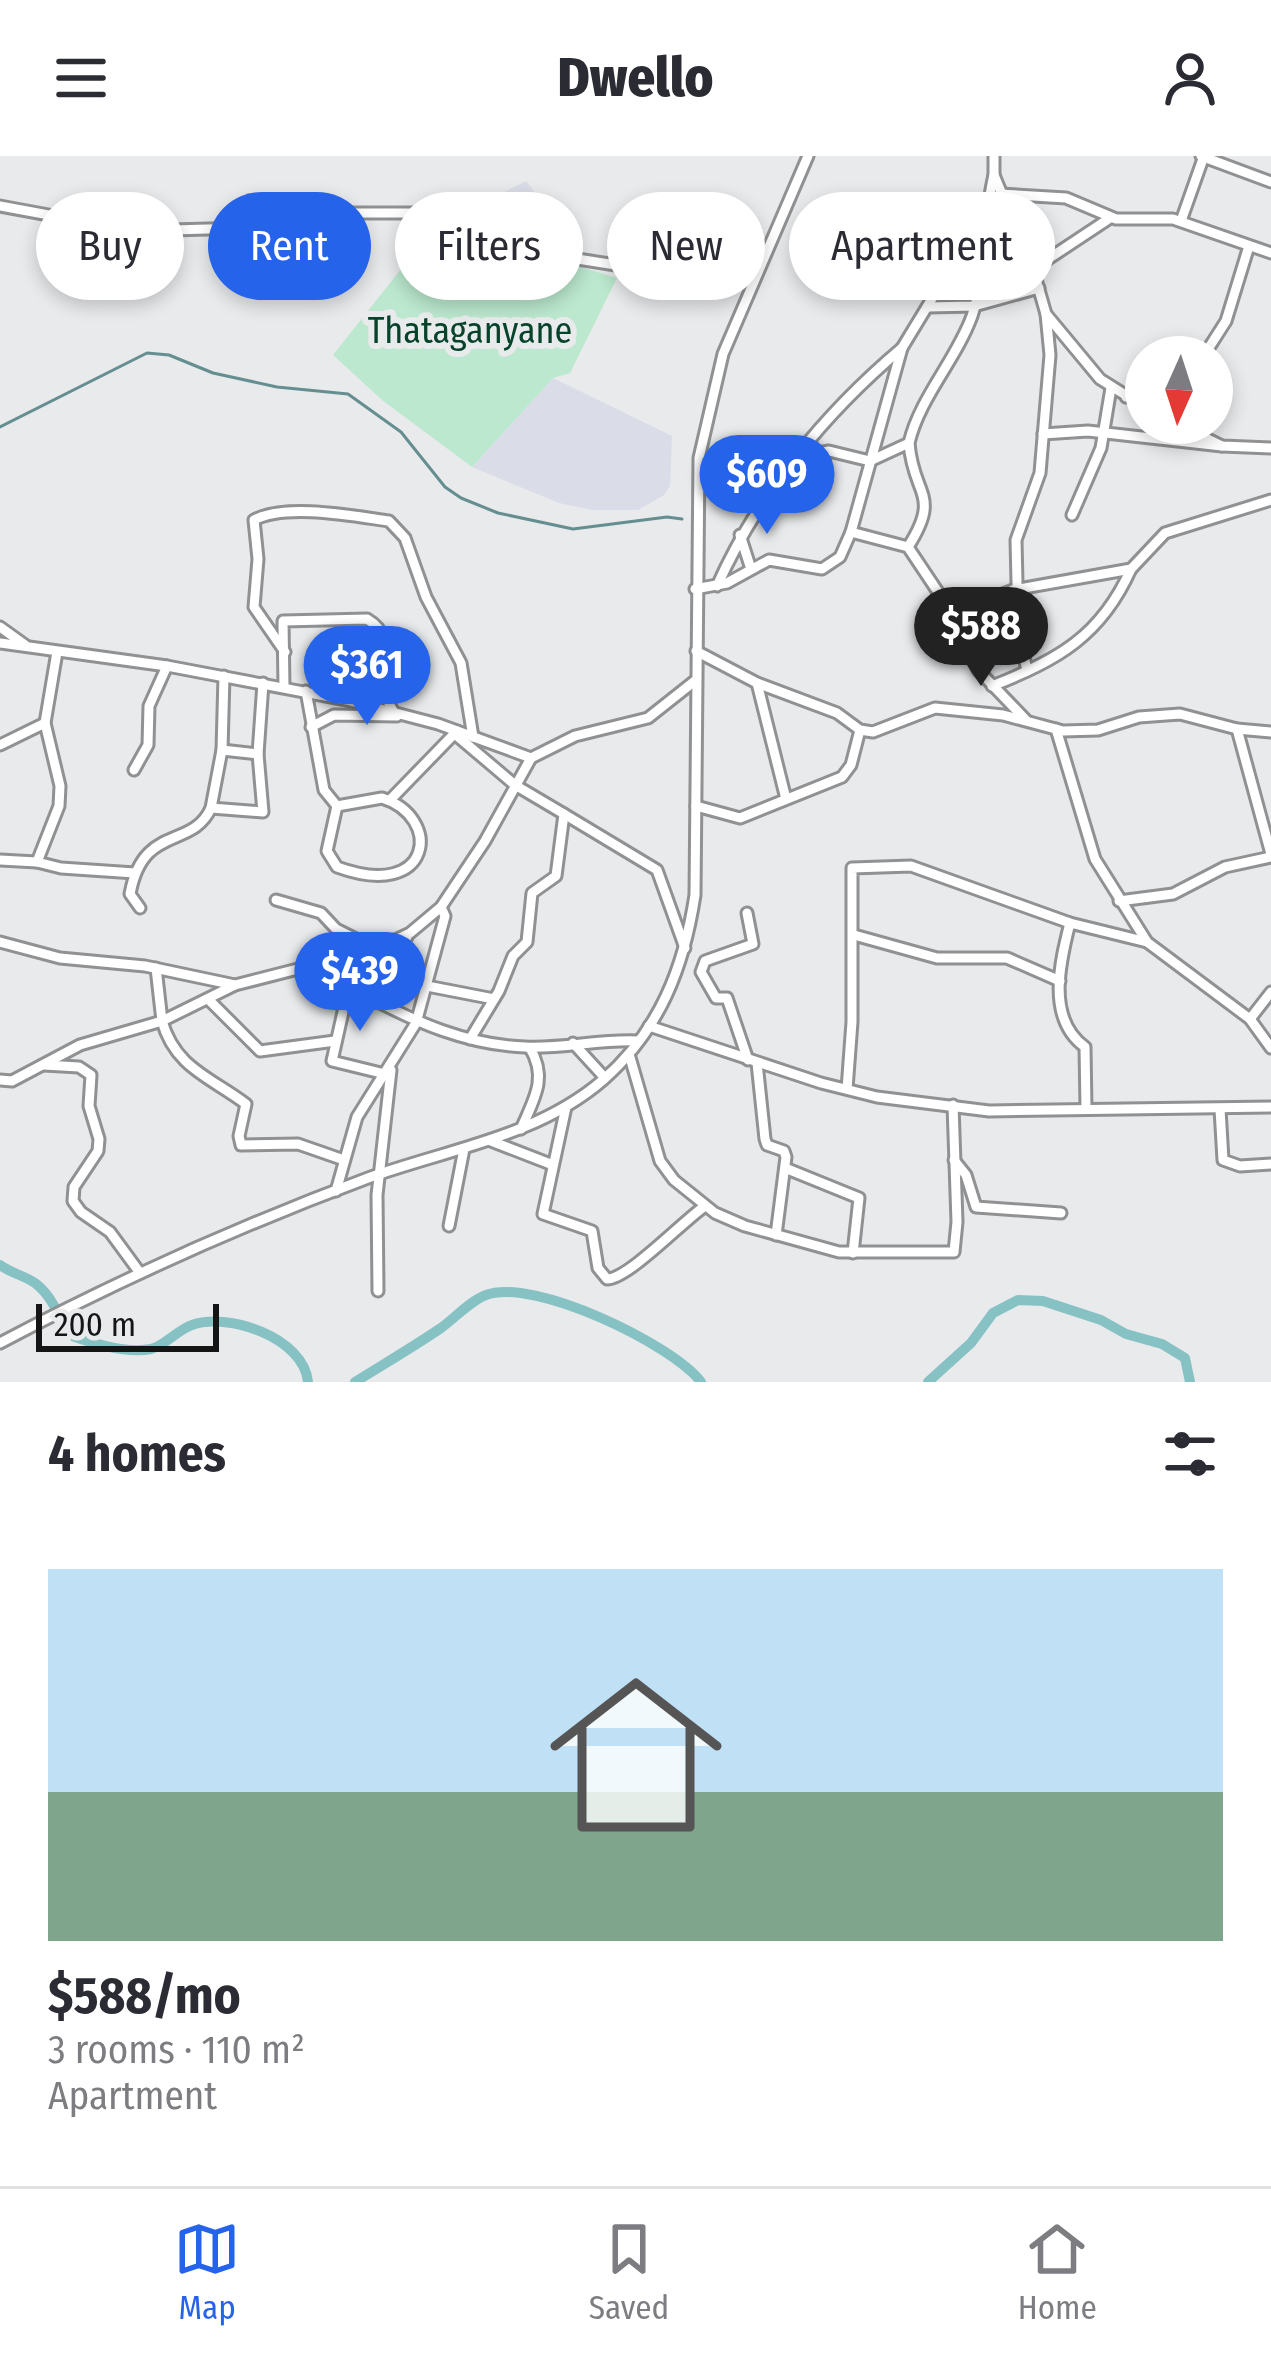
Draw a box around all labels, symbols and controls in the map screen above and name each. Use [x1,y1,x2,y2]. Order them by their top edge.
icon: menu [48,45,114,111]
icon: person [1157,45,1223,111]
text: Dwello [557,46,714,110]
chip: Buy [36,192,184,300]
chip: Rent [208,192,371,300]
chip: Filters [395,192,583,300]
chip: New [607,192,765,300]
chip: Apartment [789,192,1055,300]
park label: Thataganyane [368,309,572,353]
north arrow [1125,336,1233,444]
map controls [1125,336,1233,444]
pin: $609 [696,435,838,537]
text: $609 [727,451,807,497]
pin: $588 [910,587,1052,689]
text: $588 [941,603,1021,649]
pin: $361 [296,626,438,728]
text: $361 [331,642,403,688]
pin: $439 [289,932,431,1034]
text: $439 [321,948,399,994]
scale bar [36,1298,219,1351]
text: 200 m [54,1305,136,1345]
icon: filters [1157,1421,1223,1487]
text: 4 homes [48,1423,226,1485]
icon: home [528,1647,744,1863]
text: $588/mo [48,1965,241,2027]
text: 3 rooms · 110 m² [48,2027,305,2073]
text: Apartment [48,2073,217,2119]
tab: Map [174,2216,240,2328]
tab: Saved [589,2216,669,2328]
tab: Home [1018,2216,1097,2328]

